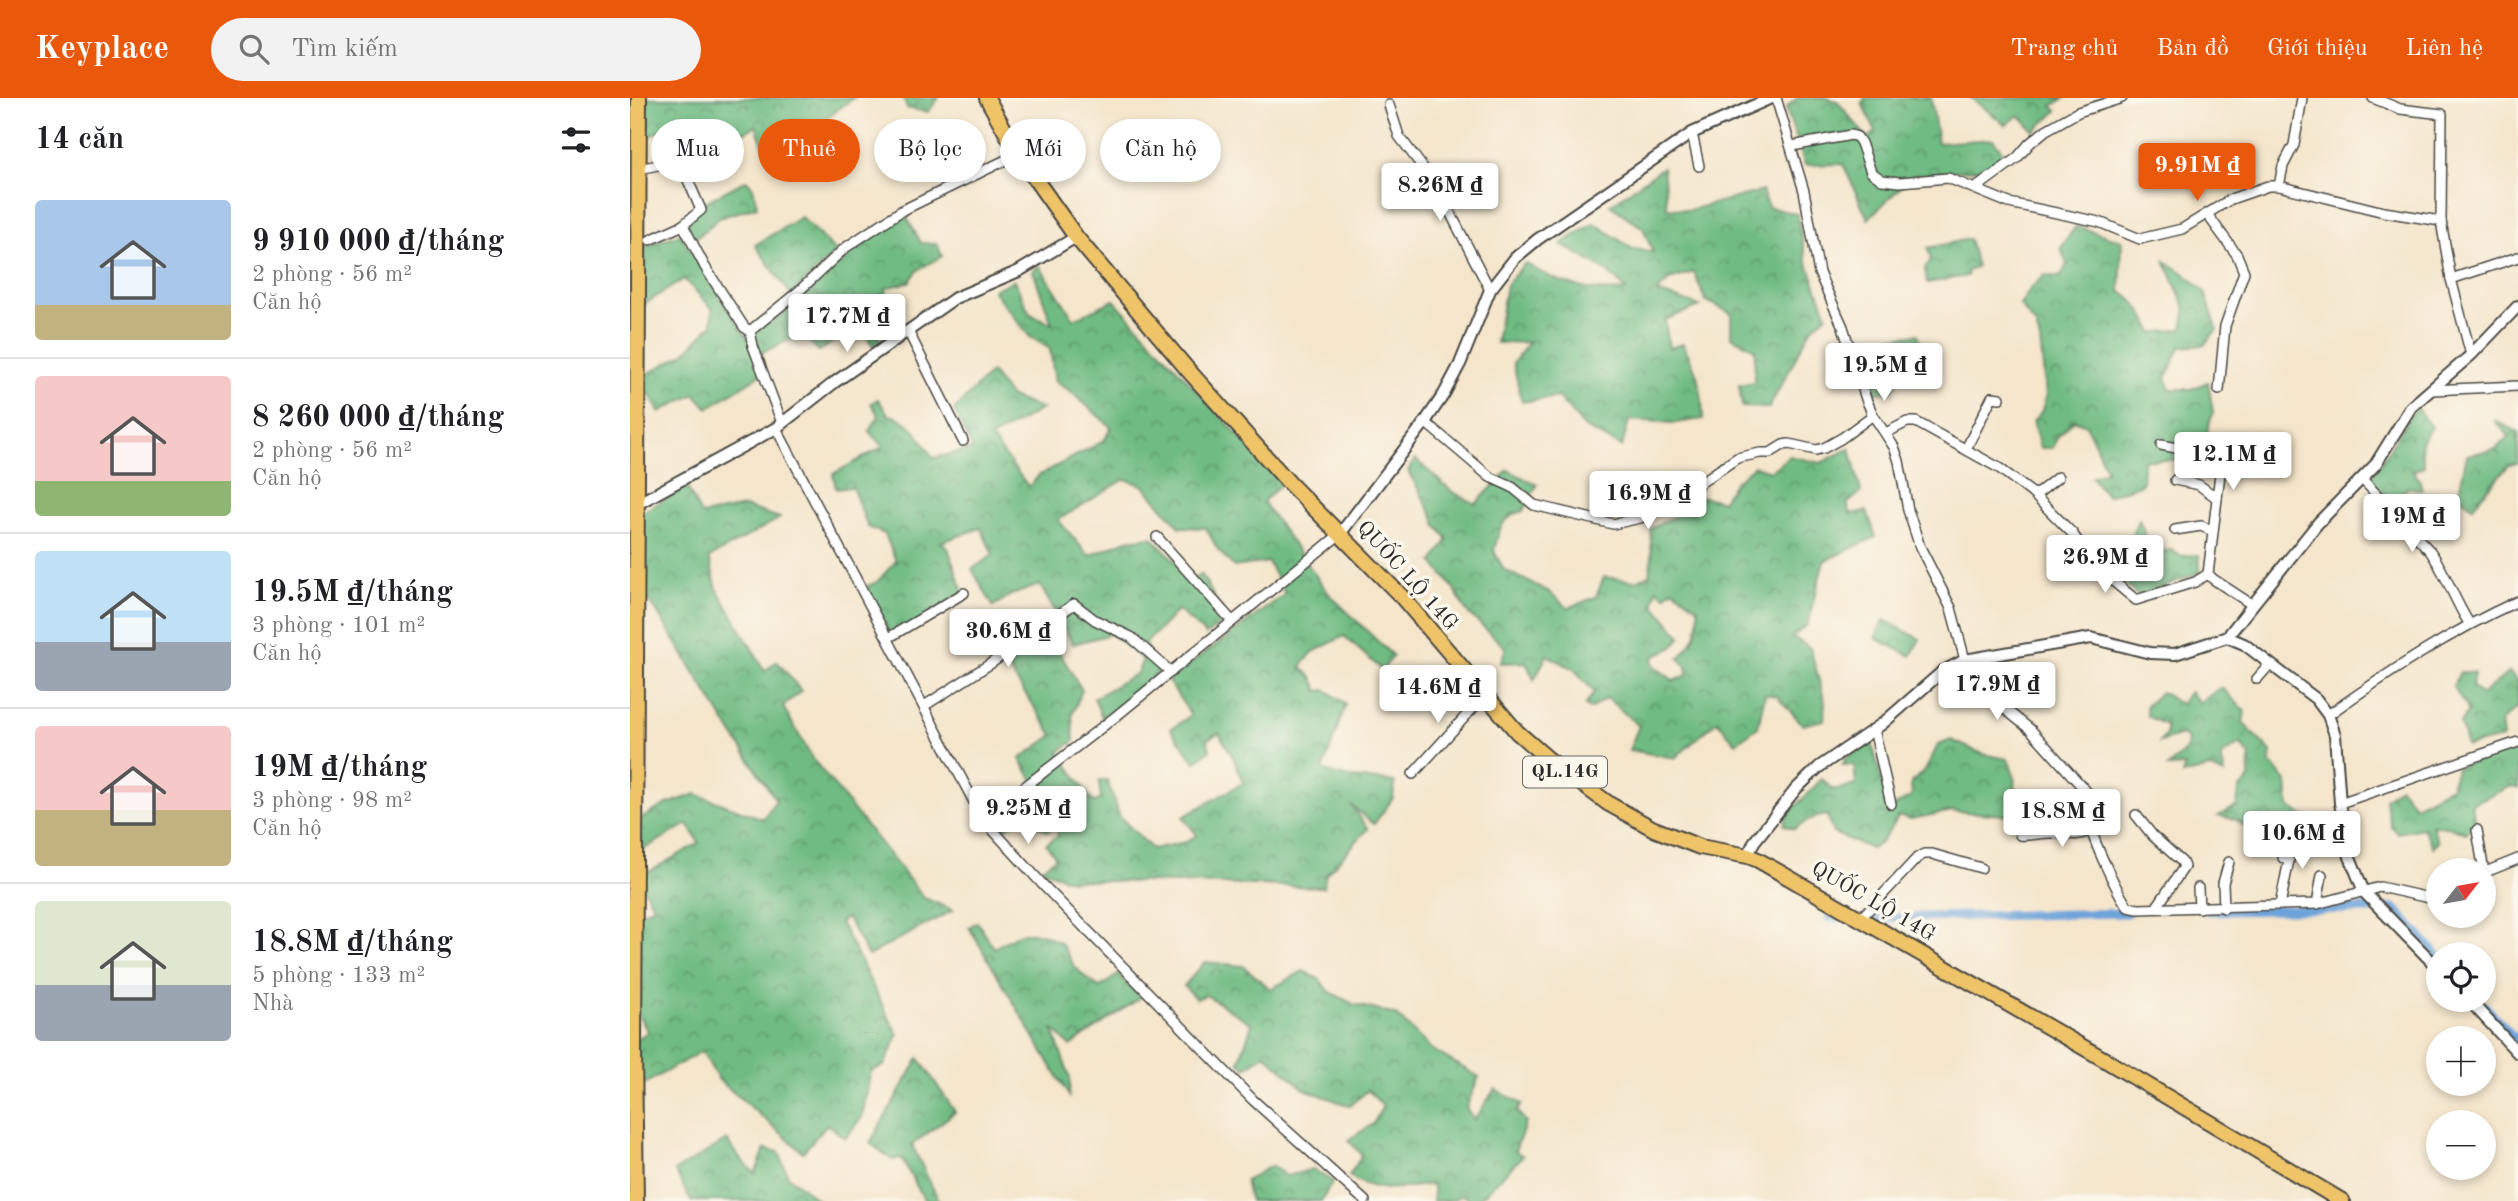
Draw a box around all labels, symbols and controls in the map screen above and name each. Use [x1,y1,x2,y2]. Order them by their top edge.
search box [211,18,701,81]
icon: search [235,30,273,68]
text: Keyplace [35,33,169,66]
text: Tìm kiếm [291,36,398,62]
text: Trang chủ [2011,37,2118,61]
text: Bản đồ [2156,37,2229,61]
text: Giới thiệu [2267,37,2368,61]
text: Liên hệ [2406,37,2483,61]
chip: Mua [651,119,744,182]
chip: Thuê [758,119,860,182]
chip: Bộ lọc [874,119,986,182]
chip: Mới [1000,119,1086,182]
chip: Căn hộ [1100,119,1221,182]
icon: filters [557,121,595,159]
text: 14 căn [35,125,124,155]
pin: 9.91M ₫ [2132,144,2262,203]
text: 9.91M ₫ [2154,154,2240,177]
pin: 8.26M ₫ [1375,164,1505,223]
text: 8.26M ₫ [1397,174,1483,197]
text: 9 910 000 ₫/tháng [252,227,504,257]
icon: home [91,228,175,312]
text: 2 phòng · 56 m² [252,263,412,286]
text: Căn hộ [252,291,322,314]
pin: 17.7M ₫ [782,294,912,354]
text: 17.7M ₫ [804,305,890,328]
pin: 19.5M ₫ [1819,344,1949,403]
text: 19.5M ₫ [1841,354,1927,377]
text: 8 260 000 ₫/tháng [252,403,504,433]
icon: home [91,404,175,488]
pin: 12.1M ₫ [2168,432,2298,492]
text: 2 phòng · 56 m² [252,439,412,462]
text: 12.1M ₫ [2190,443,2276,466]
text: Căn hộ [252,467,322,490]
pin: 16.9M ₫ [1583,472,1713,531]
text: 16.9M ₫ [1605,482,1691,505]
pin: 19M ₫ [2363,494,2461,554]
text: 19M ₫ [2379,505,2445,528]
street label: QUỐC LỘ 14G [1353,513,1467,635]
pin: 26.9M ₫ [2040,536,2170,595]
text: 26.9M ₫ [2062,546,2148,569]
text: 19.5M ₫/tháng [252,578,453,608]
icon: home [91,579,175,663]
pin: 30.6M ₫ [943,610,1073,669]
text: 3 phòng · 101 m² [252,614,425,637]
text: 30.6M ₫ [965,620,1051,643]
text: Căn hộ [252,642,322,665]
pin: 17.9M ₫ [1932,662,2062,722]
pin: 14.6M ₫ [1373,666,1503,725]
text: 17.9M ₫ [1954,673,2040,696]
text: 14.6M ₫ [1395,676,1481,699]
text: 19M ₫/tháng [252,753,427,783]
icon: home [91,754,175,838]
road number: QL.14G [1523,757,1607,788]
pin: 9.25M ₫ [963,786,1093,846]
text: 3 phòng · 98 m² [252,789,412,812]
pin: 18.8M ₫ [1997,790,2127,849]
text: 9.25M ₫ [985,797,1071,820]
text: 18.8M ₫ [2019,800,2105,823]
pin: 10.6M ₫ [2237,812,2367,871]
text: Căn hộ [252,817,322,840]
text: 10.6M ₫ [2259,822,2345,845]
street label: QUỐC LỘ 14G [1807,852,1942,946]
north arrow [2426,858,2496,928]
map controls [2426,858,2496,1180]
text: 18.8M ₫/tháng [252,928,453,958]
icon: home [91,929,175,1013]
button: locate [2426,942,2496,1012]
text: 5 phòng · 133 m² [252,964,425,987]
text: Nhà [252,992,294,1015]
button: + [2426,1026,2496,1096]
button: − [2426,1110,2496,1180]

